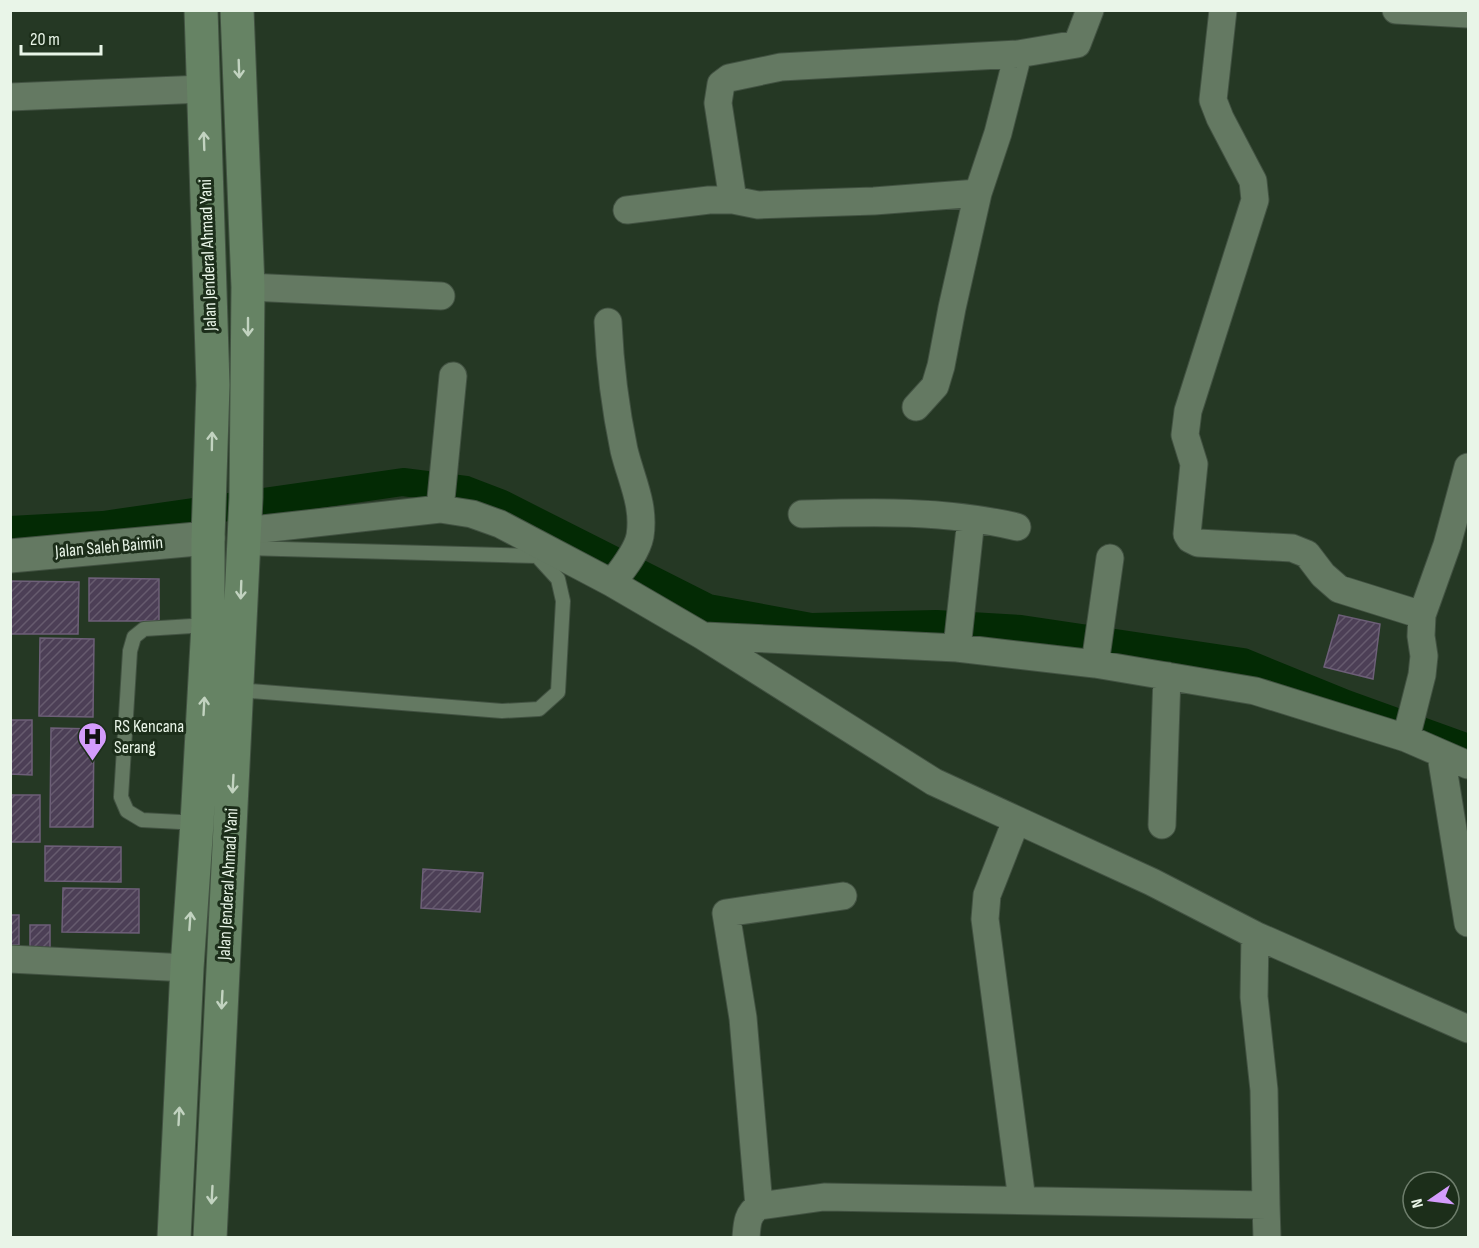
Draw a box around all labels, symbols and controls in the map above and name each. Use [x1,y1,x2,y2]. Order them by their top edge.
scale bar [21,18,100,56]
text: 20 m [30,29,60,50]
one-way arrow [234,58,245,78]
one-way arrow [199,132,210,152]
street label: Jalan Jenderal Ahmad Yani [195,179,221,332]
one-way arrow [242,316,254,336]
one-way arrow [206,432,217,452]
street label: Jalan Saleh Baimin [53,532,164,562]
one-way arrow [235,579,247,599]
one-way arrow [198,696,209,716]
place label: RS Kencana Serang [114,716,184,758]
hospital icon: RS Kencana Serang [77,720,109,762]
one-way arrow [227,774,238,794]
street label: Jalan Jenderal Ahmad Yani [213,808,242,961]
one-way arrow [185,912,196,932]
one-way arrow [216,990,227,1010]
one-way arrow [174,1107,185,1127]
north arrow [1401,1170,1461,1230]
one-way arrow [206,1184,217,1204]
text: N [1408,1197,1428,1210]

